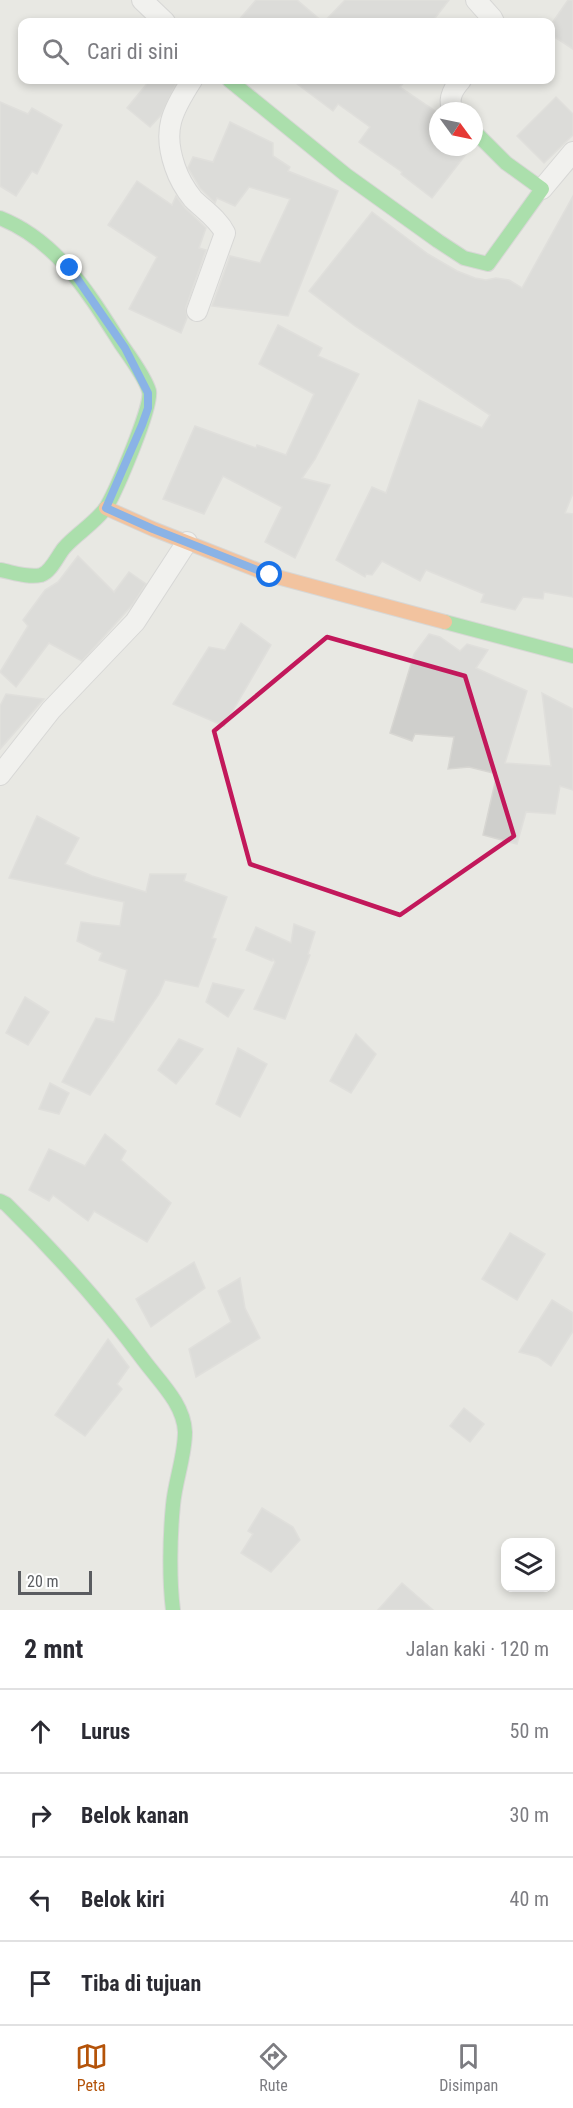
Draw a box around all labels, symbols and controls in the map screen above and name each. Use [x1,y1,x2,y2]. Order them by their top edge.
search box [18,18,555,84]
icon: search [39,35,72,68]
text: Cari di sini [87,39,179,64]
north arrow [429,102,483,156]
route end [56,254,82,280]
route start [256,561,282,587]
map controls [501,1538,555,1592]
button: layers [501,1538,555,1592]
scale bar [18,1568,92,1596]
text: 20 m [27,1572,59,1591]
text: 2 mnt [24,1634,83,1664]
text: Jalan kaki · 120 m [406,1637,549,1661]
icon: ahead [24,1715,57,1748]
text: Lurus [81,1719,130,1744]
text: 50 m [510,1719,549,1743]
icon: right [24,1799,57,1832]
text: Belok kanan [81,1803,189,1828]
text: 30 m [510,1803,549,1827]
icon: left [24,1883,57,1916]
text: Belok kiri [81,1887,165,1912]
text: 40 m [510,1887,549,1911]
icon: arrive [24,1967,57,2000]
text: Tiba di tujuan [81,1971,201,1996]
tab: Peta [75,2040,108,2095]
tab: Rute [257,2040,290,2095]
tab: Disimpan [439,2040,498,2095]

